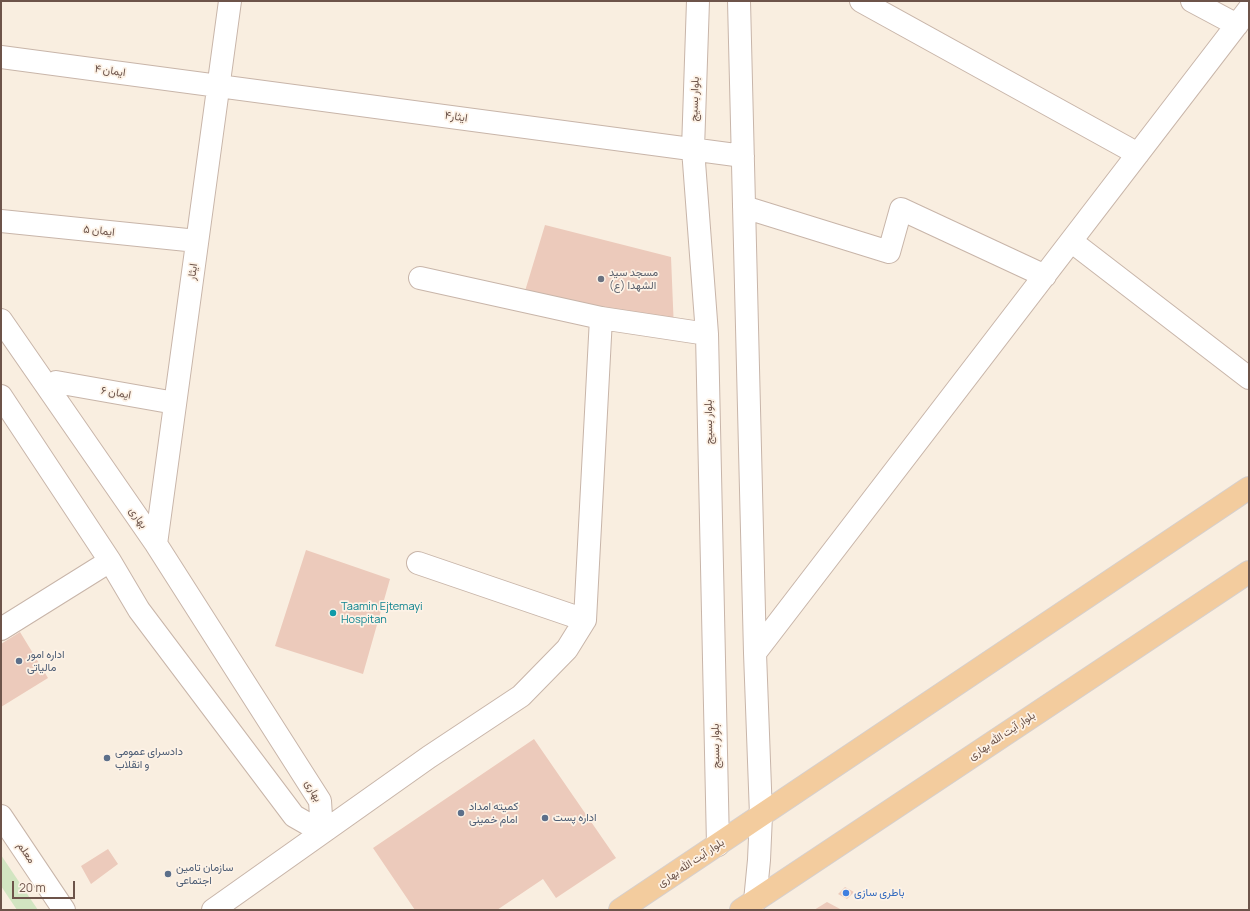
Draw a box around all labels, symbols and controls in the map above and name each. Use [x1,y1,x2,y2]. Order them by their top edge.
street label: ایمان ۴ [94,62,126,80]
street label: بلوار بسیج [688,76,702,122]
street label: ایثار۴ [444,109,468,125]
street label: ایمان ۵ [83,223,115,239]
street label: ایثار [185,263,201,281]
place label: مسجد سید الشهدا (ع) [609,266,658,292]
marker: مسجد سید الشهدا (ع) [596,274,606,284]
street label: ایمان ۶ [100,384,132,402]
street label: بلوار بسیج [702,399,716,445]
street label: بهاری [126,505,150,531]
place label: Taamin Ejtemayi Hospitan [341,600,423,626]
marker: Taamin Ejtemayi Hospitan [328,608,338,618]
place label: اداره امور مالیاتی [27,648,65,674]
marker: اداره امور مالیاتی [14,656,24,666]
street label: بلوار آیت الله بهاری [966,709,1038,763]
street label: بلوار بسیج [709,723,723,769]
place label: دادسرای عمومی و انقلاب [115,745,183,771]
marker: دادسرای عمومی و انقلاب [102,753,112,763]
street label: بهاری [302,778,324,804]
place label: کمیته امداد امام خمینی [469,800,518,826]
marker: کمیته امداد امام خمینی [456,808,466,818]
place label: اداره پست [553,811,597,825]
marker: اداره پست [540,813,550,823]
street label: بلوار آیت الله بهاری [655,836,727,890]
street label: معلم [14,840,38,866]
place label: سازمان تامین اجتماعی [176,861,234,887]
marker: سازمان تامین اجتماعی [163,869,173,879]
scale bar [14,873,77,899]
text: 20 m [19,879,46,896]
place label: باطری سازی [854,886,905,900]
marker: باطری سازی [841,888,851,898]

